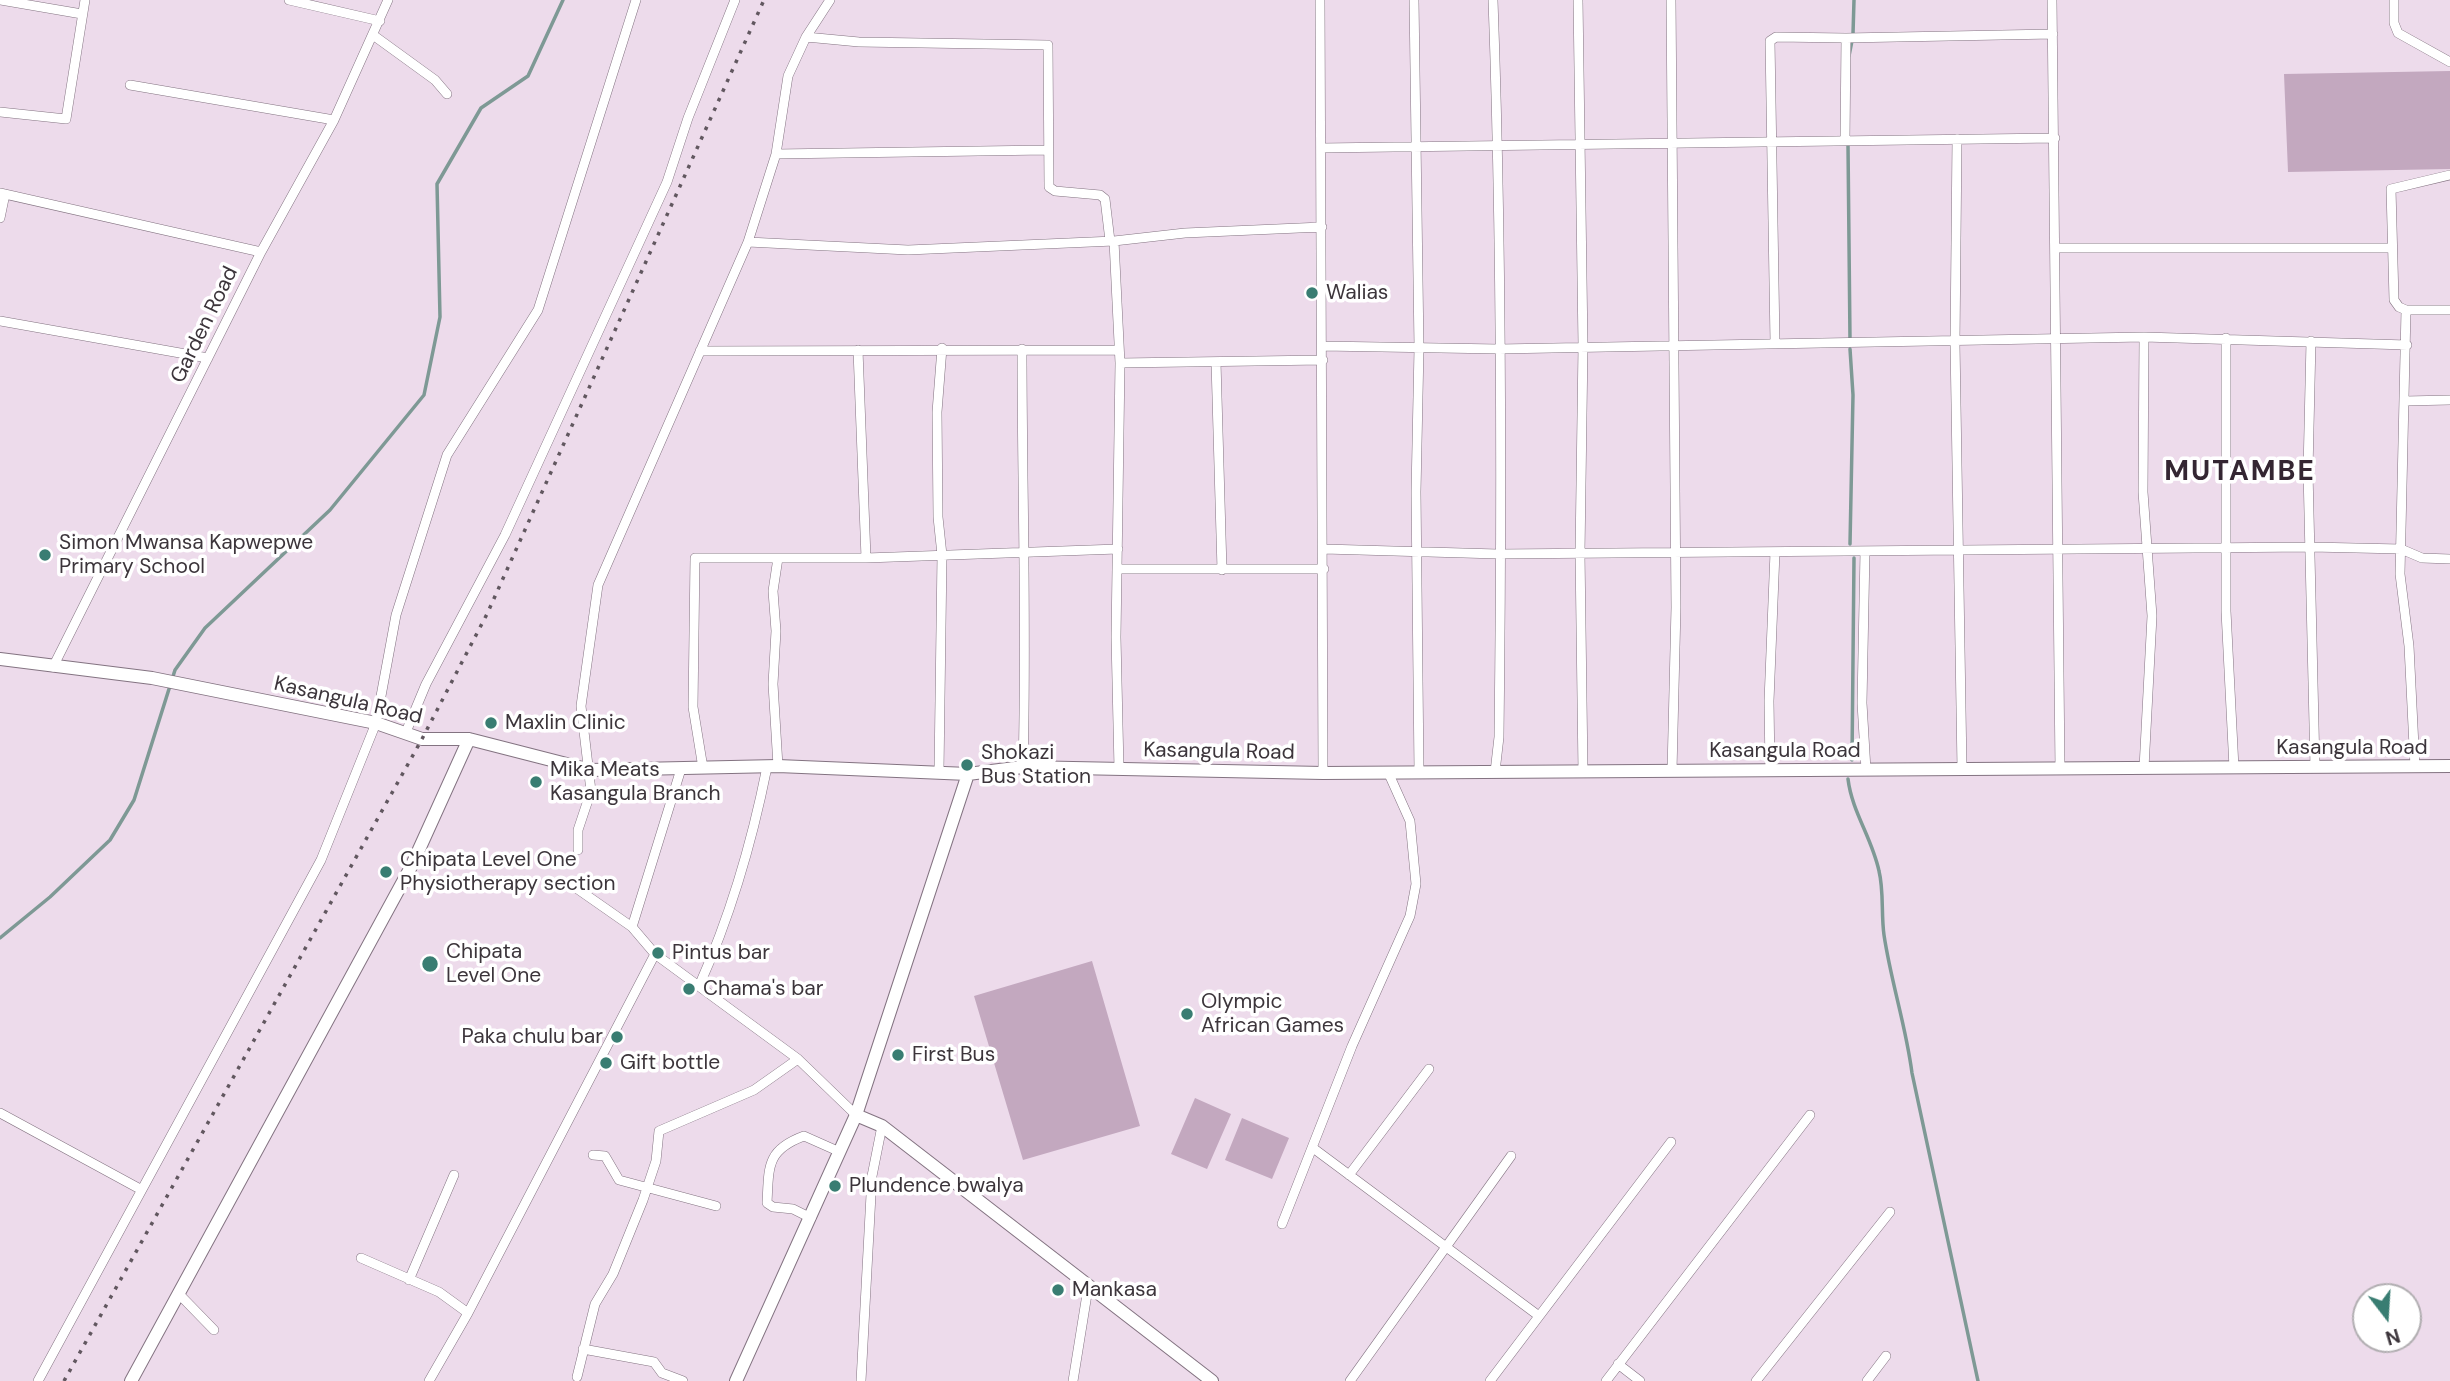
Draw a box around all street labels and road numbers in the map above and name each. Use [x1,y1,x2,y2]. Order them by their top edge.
street label: Garden Road [166,263,244,387]
street label: Kasangula Road [271,672,425,730]
street label: Kasangula Road [2276,735,2428,761]
street label: Kasangula Road [1143,738,1295,766]
street label: Kasangula Road [1709,738,1861,764]

